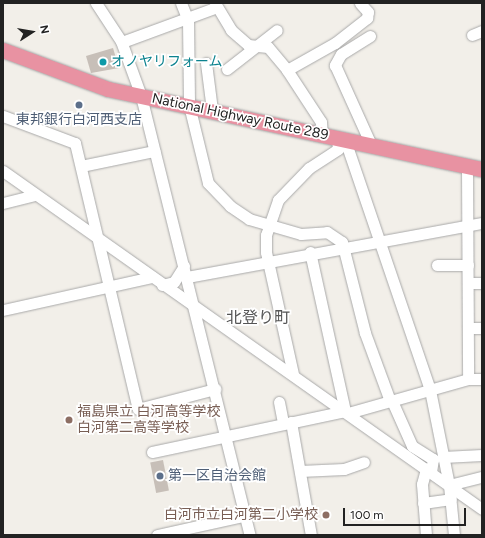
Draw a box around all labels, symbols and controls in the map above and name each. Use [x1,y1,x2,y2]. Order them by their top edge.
north arrow [12,12,52,52]
text: N [37,24,51,35]
place label: オノヤリフォーム [111,54,223,70]
marker: オノヤリフォーム [98,57,108,67]
street label: National Highway Route 289 [150,90,330,144]
marker: 東邦銀行白河西支店 [74,100,84,110]
place label: 東邦銀行白河西支店 [16,112,142,128]
district label: 北登り町 [226,308,290,328]
place label: 福島県立 白河高等学校 白河第二高等学校 [77,404,220,436]
marker: 福島県立 白河高等学校 白河第二高等学校 [64,415,74,425]
place label: 第一区自治会館 [168,468,266,484]
marker: 第一区自治会館 [155,471,165,481]
scale bar [345,500,468,526]
place label: 白河市立白河第二小学校 [164,507,318,523]
text: 100 m [350,508,384,522]
marker: 白河市立白河第二小学校 [321,510,331,520]

